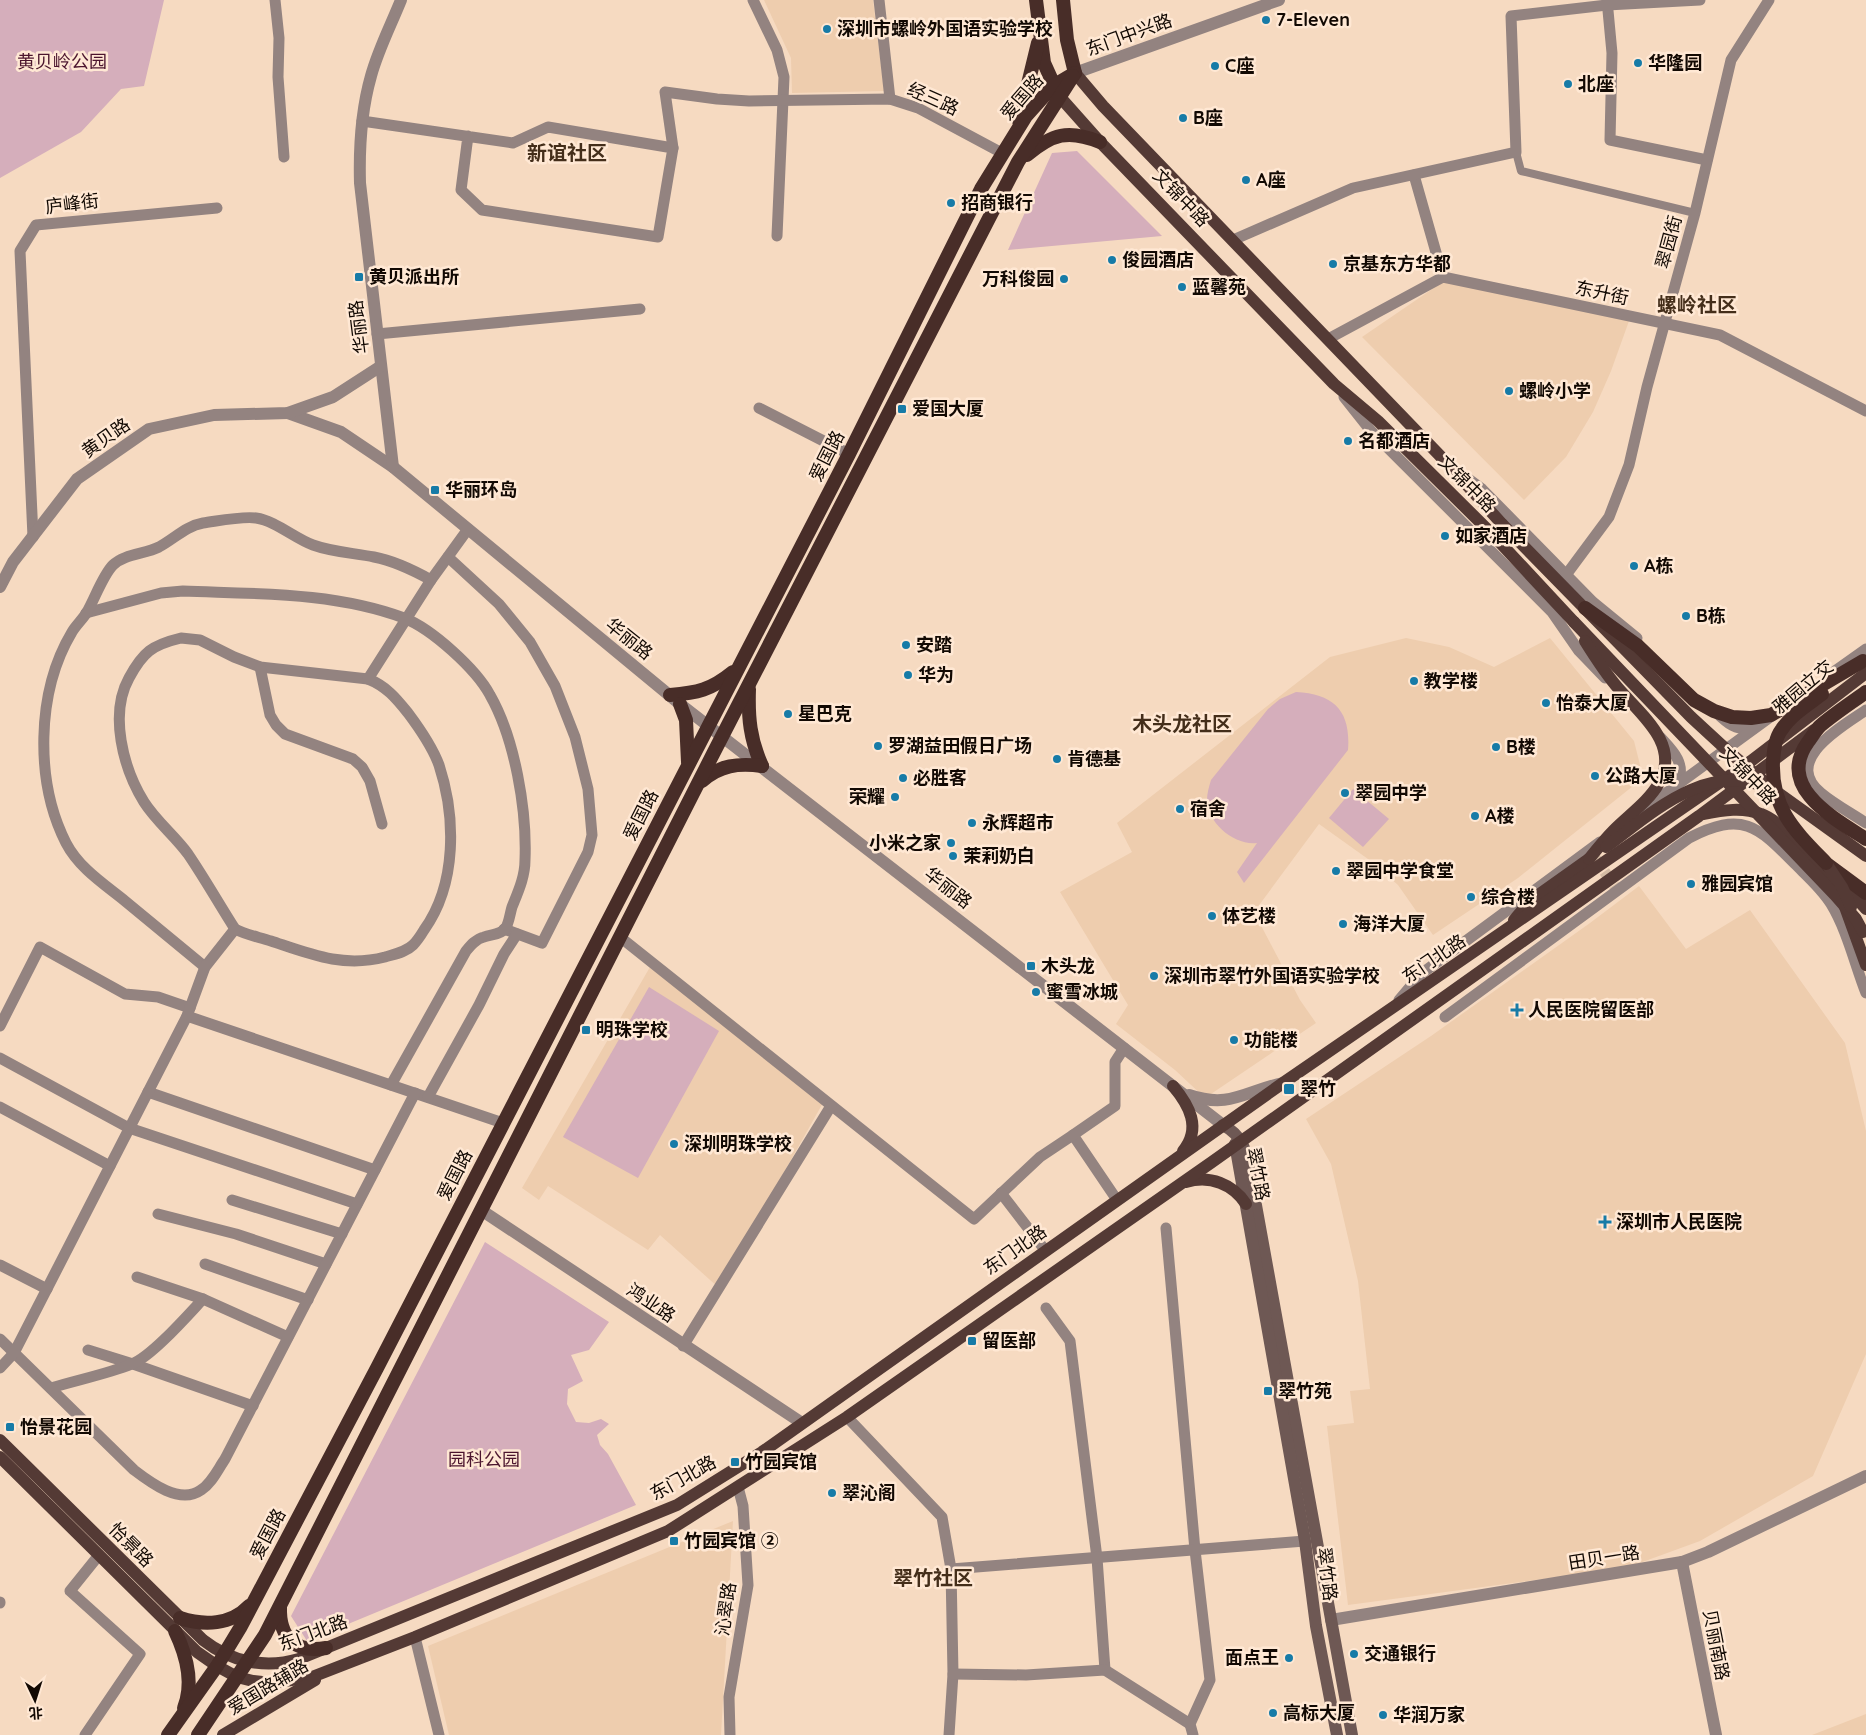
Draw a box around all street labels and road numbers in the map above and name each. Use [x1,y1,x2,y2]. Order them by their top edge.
street label: 东门中兴路 [1083,8,1175,61]
street label: 爱国路 [995,69,1048,125]
street label: 经三路 [904,77,963,120]
street label: 文锦中路 [1148,164,1215,232]
street label: 庐峰街 [44,189,100,218]
street label: 翠园街 [1650,213,1687,271]
street label: 东升街 [1573,276,1631,309]
street label: 华丽路 [344,299,373,355]
street label: 黄贝路 [77,413,134,462]
street label: 爱国路 [804,426,849,485]
street label: 文锦中路 [1434,450,1501,517]
street label: 华丽路 [601,613,658,665]
street label: 雅园立交 [1768,655,1838,719]
street label: 文锦中路 [1715,742,1782,810]
street label: 爱国路 [618,785,663,844]
street label: 华丽路 [920,862,977,913]
street label: 东门北路 [1397,929,1470,988]
street label: 爱国路 [432,1145,477,1204]
street label: 翠竹路 [1242,1145,1275,1203]
street label: 东门北路 [979,1220,1051,1280]
street label: 鸿业路 [622,1278,680,1327]
street label: 东门北路 [646,1450,720,1505]
street label: 爱国路 [245,1505,290,1563]
street label: 怡景路 [104,1517,159,1572]
street label: 田贝一路 [1567,1541,1641,1574]
street label: 翠竹路 [1313,1546,1342,1602]
street label: 沁翠路 [710,1581,741,1637]
street label: 贝丽南路 [1698,1607,1735,1682]
street label: 东门北路 [275,1609,351,1656]
street label: 爱国路辅路 [223,1654,312,1720]

